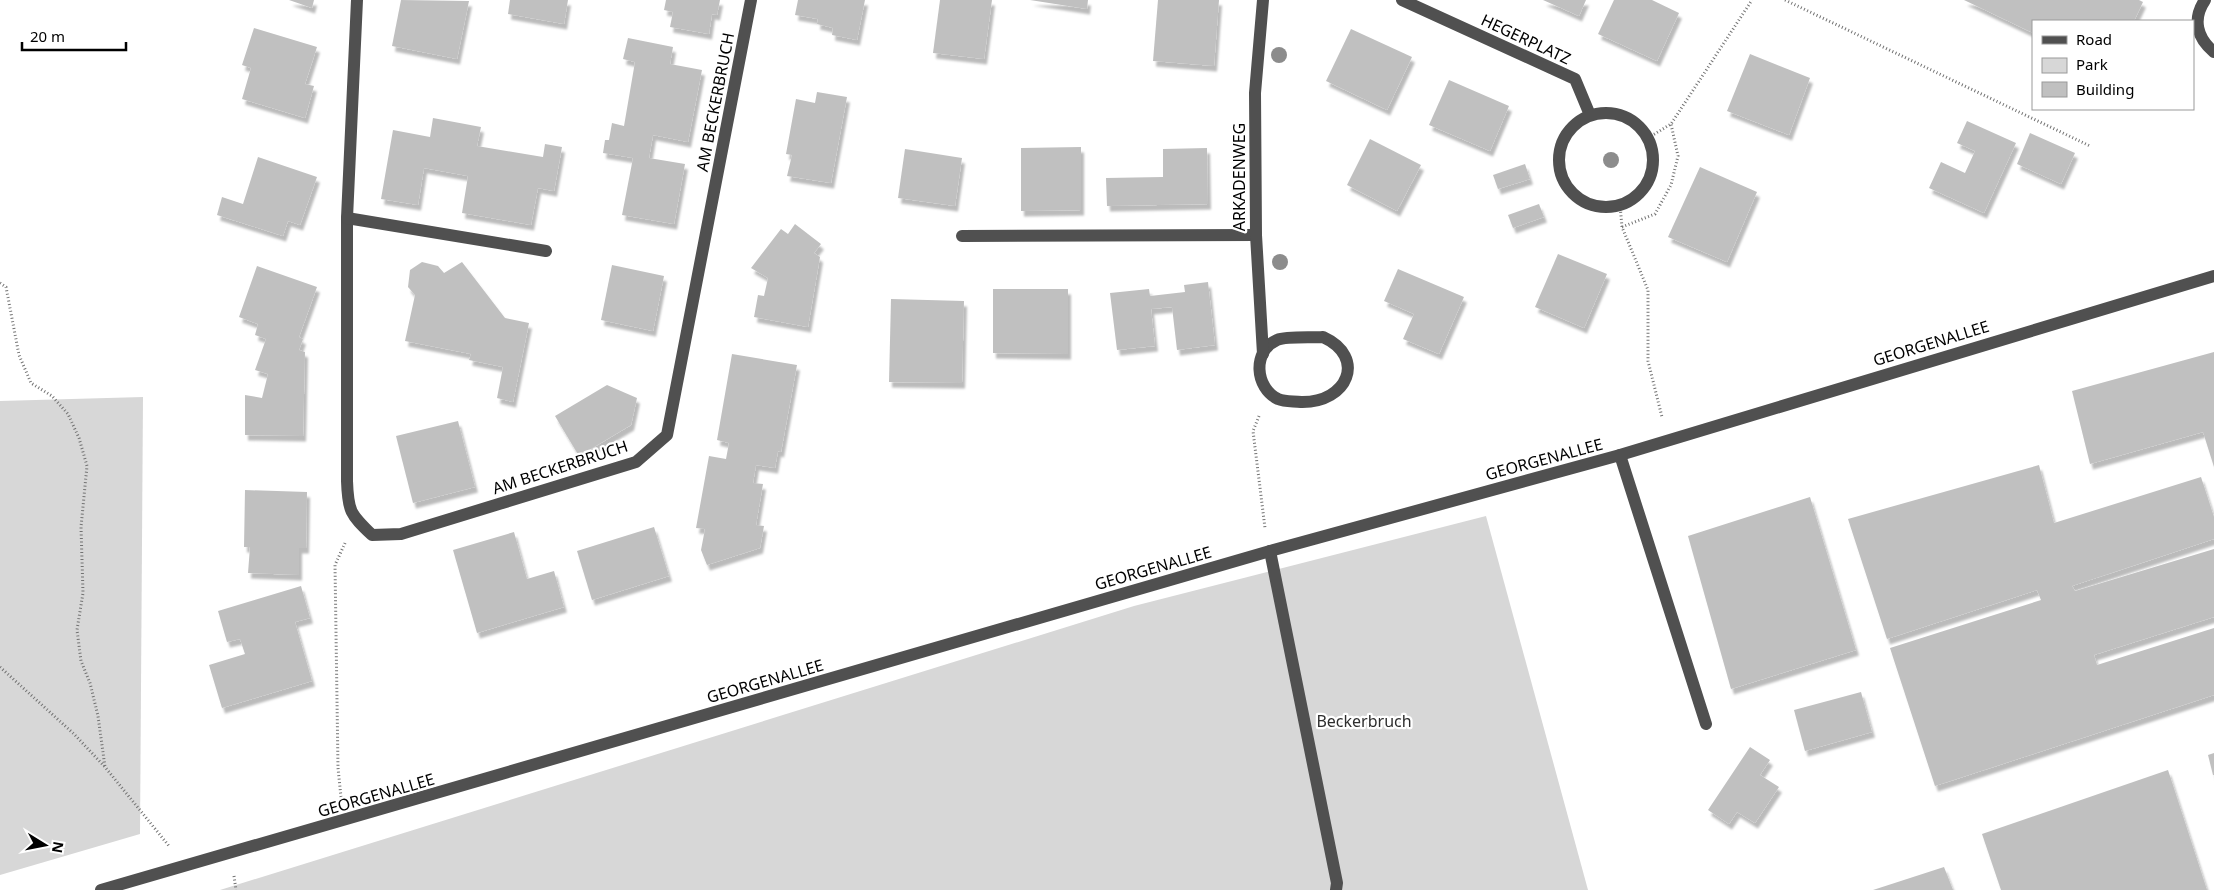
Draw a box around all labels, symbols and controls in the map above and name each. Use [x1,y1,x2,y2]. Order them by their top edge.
street label: HEGERPLATZ [1478,9,1574,69]
scale bar [22,20,126,52]
legend [2032,20,2194,110]
text: 20 m [30,26,65,46]
text: Road [2076,29,2112,49]
street label: AM BECKERBRUCH [691,31,739,173]
text: Park [2076,54,2108,74]
text: Building [2076,79,2134,99]
street label: ARKADENWEG [1228,123,1250,231]
street label: GEORGENALLEE [1870,315,1992,371]
street label: GEORGENALLEE [1483,433,1605,485]
street label: AM BECKERBRUCH [490,435,630,499]
street label: GEORGENALLEE [1092,541,1214,595]
street label: GEORGENALLEE [704,654,826,708]
park label: Beckerbruch [1316,710,1412,732]
street label: GEORGENALLEE [315,768,437,822]
north arrow [20,820,70,870]
text: N [48,840,69,855]

